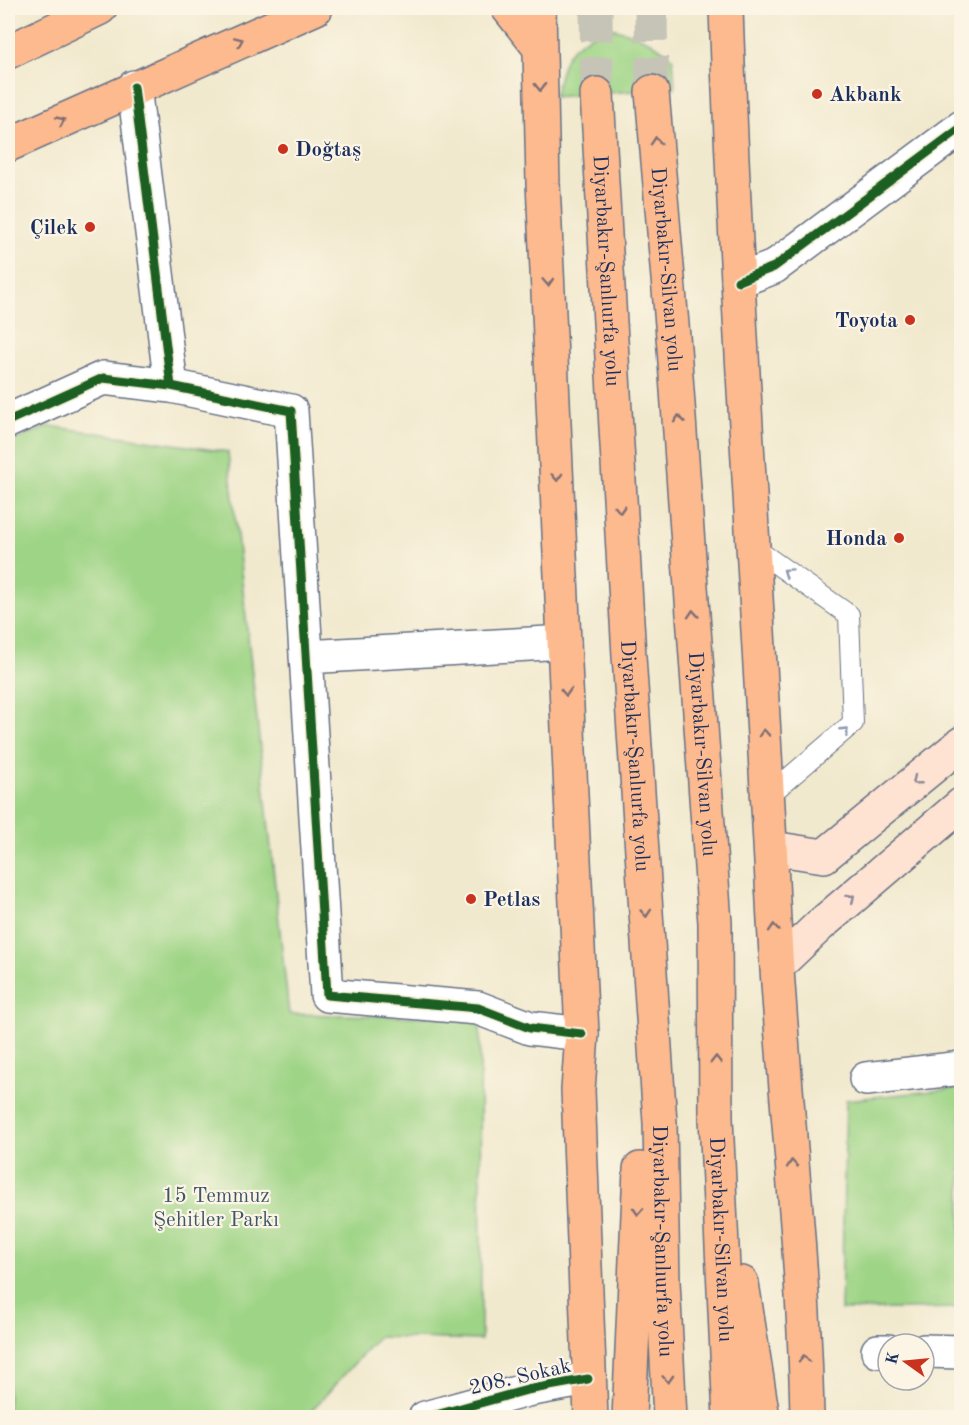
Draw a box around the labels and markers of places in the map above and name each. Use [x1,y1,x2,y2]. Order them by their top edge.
place label: Akbank [829,85,902,106]
marker: Akbank [810,87,824,101]
place label: Doğtaş [295,140,361,161]
marker: Doğtaş [276,142,290,156]
place label: Çilek [30,218,78,239]
marker: Çilek [83,220,97,234]
place label: Toyota [835,311,898,332]
marker: Toyota [903,313,917,327]
place label: Honda [825,529,887,550]
marker: Honda [892,531,906,545]
place label: Petlas [483,890,540,911]
marker: Petlas [464,892,478,906]

